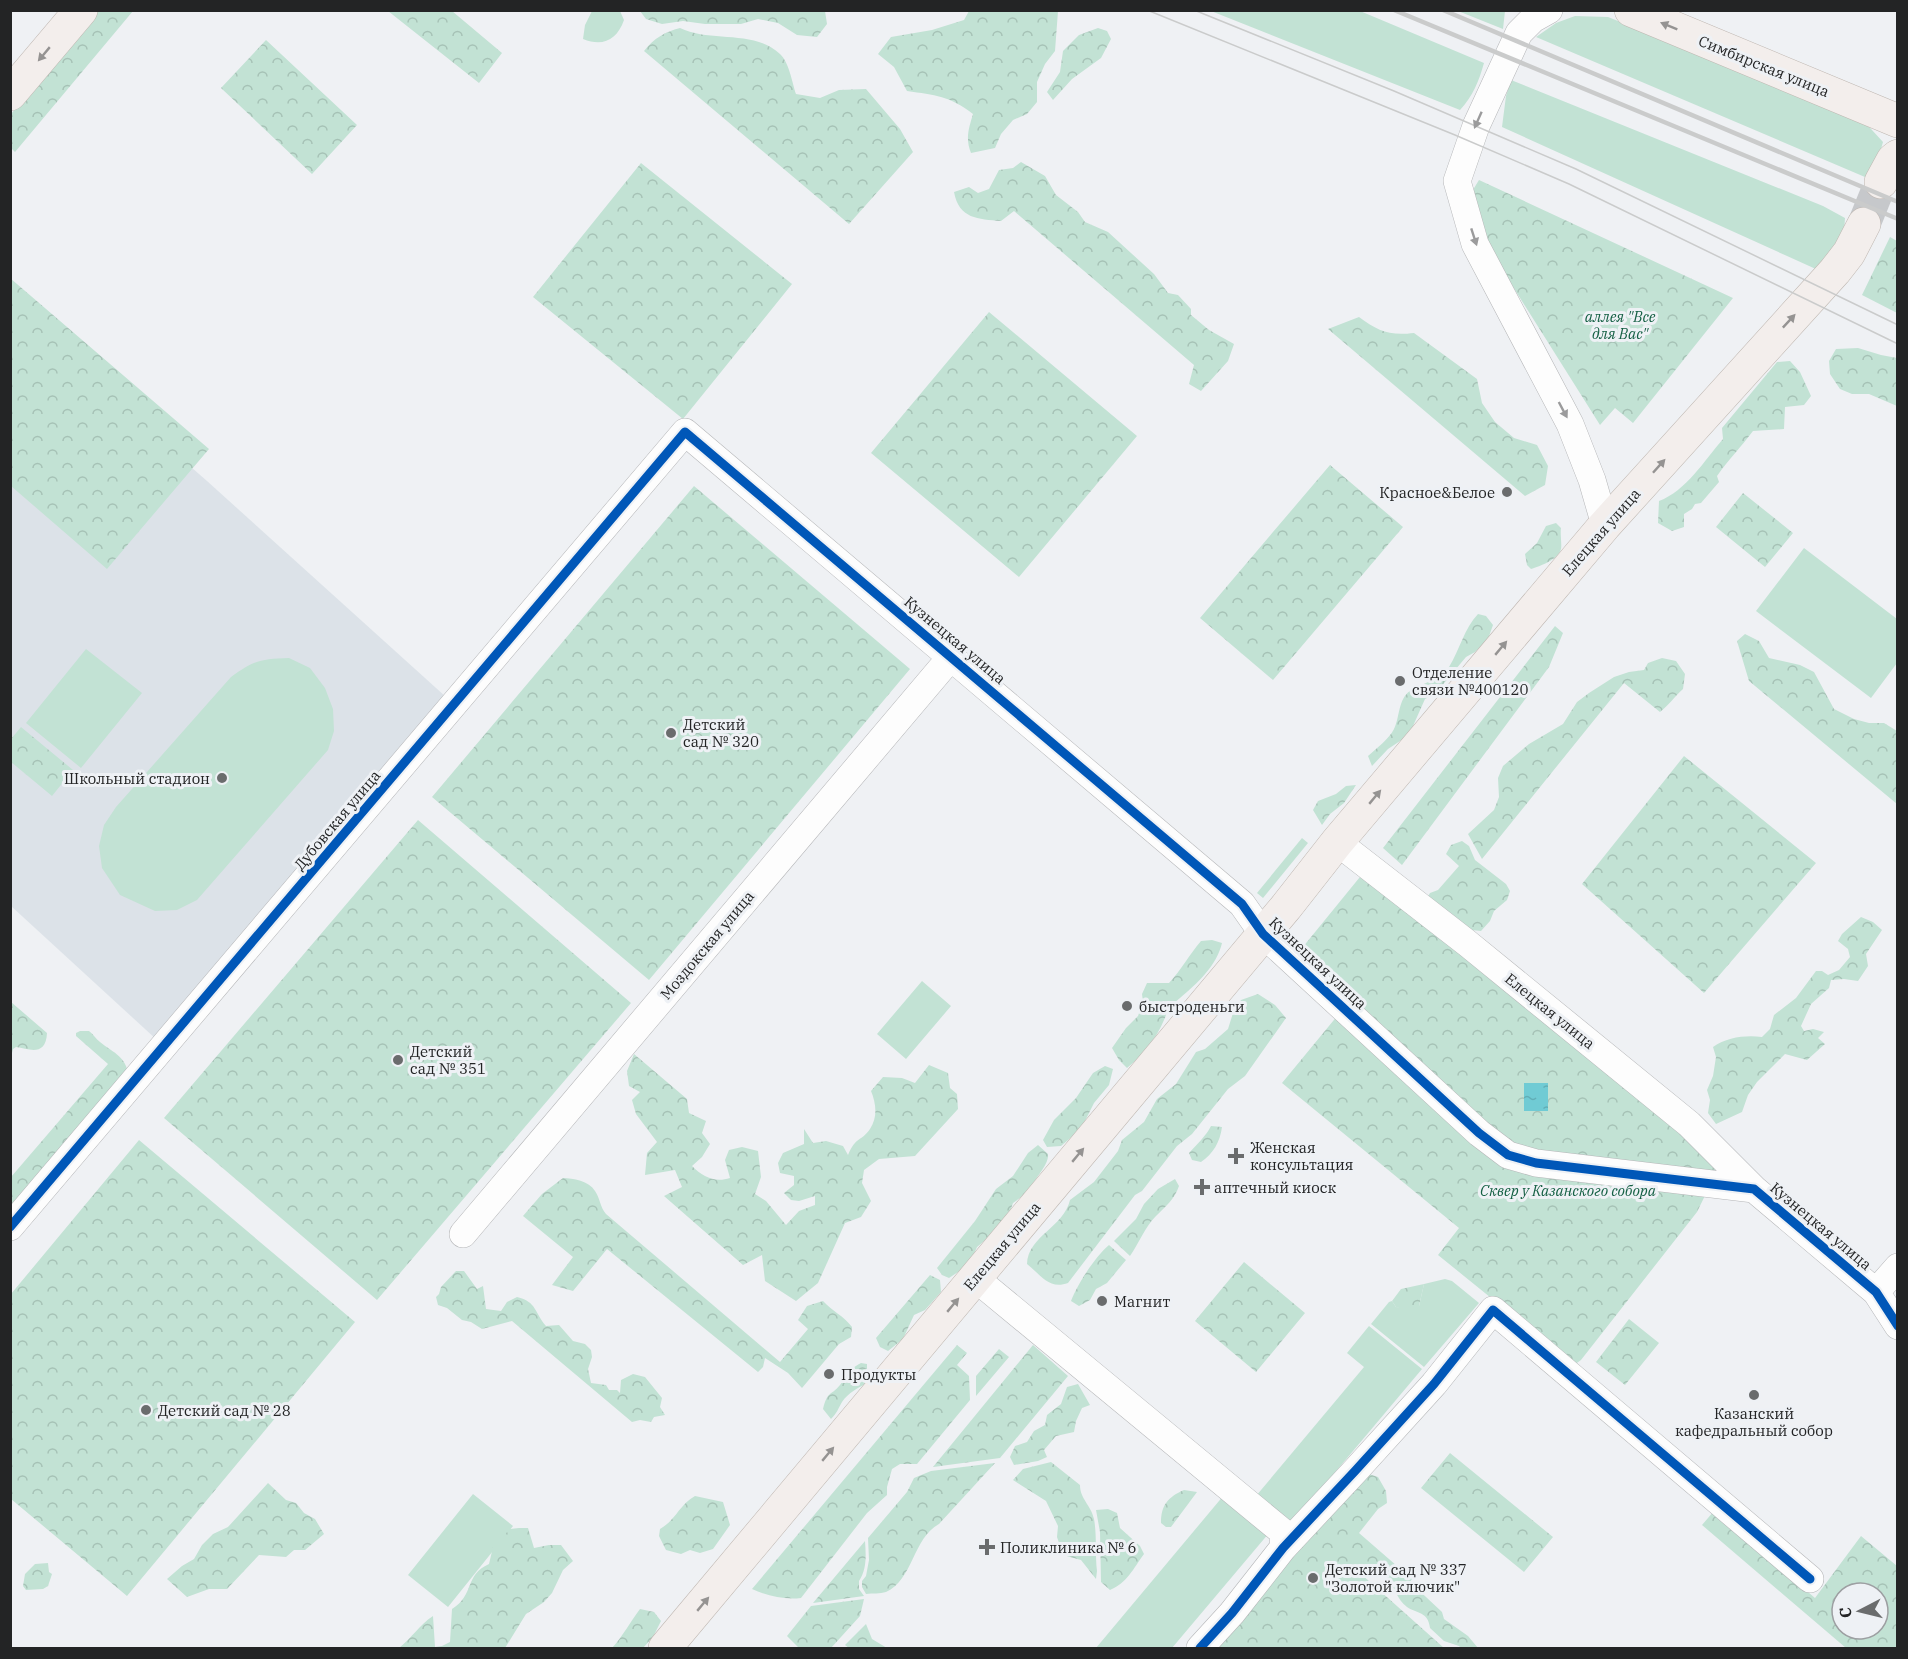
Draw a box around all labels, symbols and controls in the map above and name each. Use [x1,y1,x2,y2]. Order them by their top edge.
one-way arrow [1659,21,1677,31]
street label: Симбирская улица [1696,31,1832,101]
one-way arrow [38,46,51,61]
one-way arrow [1474,112,1483,129]
one-way arrow [1469,228,1479,246]
park label: аллея "Все для Вас" [1585,307,1656,343]
one-way arrow [1782,314,1795,329]
one-way arrow [1558,402,1568,419]
one-way arrow [1652,459,1665,474]
place label: Красное&Белое [1379,483,1495,502]
street label: Елецкая улица [1558,484,1644,580]
marker: Красное&Белое [1500,485,1514,499]
street label: Кузнецкая улица [900,592,1010,688]
one-way arrow [1495,640,1508,656]
place label: Отделение связи №400120 [1412,663,1528,699]
marker: Отделение связи №400120 [1393,674,1407,688]
place label: Детский сад № 320 [683,715,759,751]
marker: Детский сад № 320 [664,726,678,740]
street label: Дубовская улица [290,766,384,874]
place label: Школьный стадион [64,769,210,788]
marker: Школьный стадион [215,771,229,785]
one-way arrow [1368,790,1381,805]
street label: Моздокская улица [656,887,758,1003]
street label: Кузнецкая улица [1265,913,1371,1013]
street label: Елецкая улица [1501,969,1599,1053]
place label: быстроденьги [1139,997,1245,1016]
marker: быстроденьги [1120,999,1134,1013]
place label: Детский сад № 351 [410,1042,486,1078]
marker: Детский сад № 351 [391,1053,405,1067]
place label: Женская консультация [1250,1138,1354,1174]
marker: Женская консультация [1227,1147,1245,1165]
one-way arrow [1071,1148,1084,1163]
place label: аптечный киоск [1214,1178,1337,1197]
street label: Кузнецкая улица [1766,1178,1876,1274]
marker: аптечный киоск [1195,1180,1209,1194]
park label: Сквер у Казанского собора [1480,1181,1657,1200]
street label: Елецкая улица [959,1198,1045,1294]
place label: Магнит [1114,1292,1170,1311]
marker: Магнит [1095,1294,1109,1308]
one-way arrow [946,1298,959,1313]
place label: Продукты [841,1365,916,1384]
marker: Продукты [822,1367,836,1381]
marker: Казанский кафедральный собор [1747,1388,1761,1402]
place label: Детский сад № 28 [158,1401,291,1420]
marker: Детский сад № 28 [139,1403,153,1417]
place label: Казанский кафедральный собор [1675,1404,1833,1440]
one-way arrow [821,1447,834,1462]
marker: Поликлиника № 6 [978,1538,996,1556]
place label: Поликлиника № 6 [1000,1538,1137,1557]
place label: Детский сад № 337 "Золотой ключик" [1325,1560,1467,1596]
marker: Детский сад № 337 "Золотой ключик" [1306,1571,1320,1585]
north arrow [1830,1581,1890,1641]
one-way arrow [696,1596,709,1612]
text: С [1835,1606,1856,1619]

